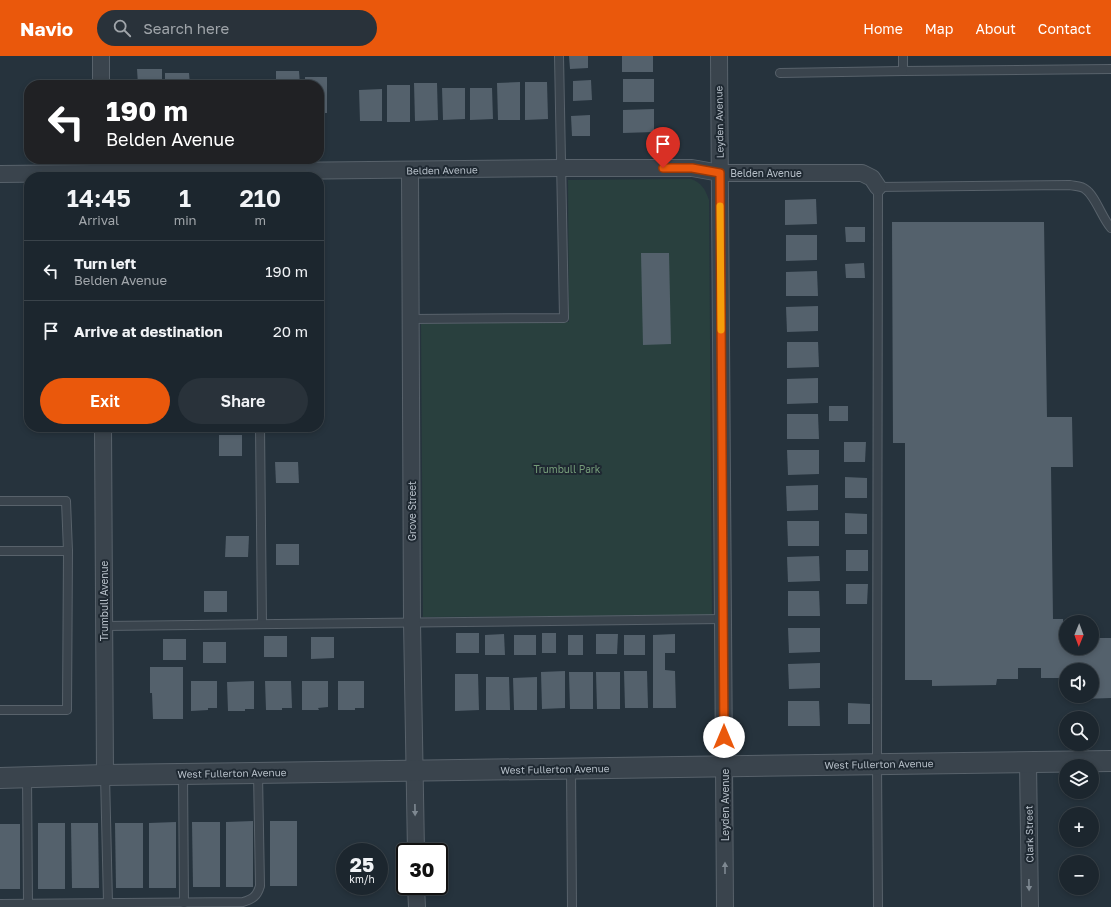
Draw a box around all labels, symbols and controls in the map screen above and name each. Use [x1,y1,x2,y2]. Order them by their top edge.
search box [97,10,377,46]
text: Navio [20,17,73,40]
icon: search [111,17,133,39]
text: Search here [143,19,229,37]
text: Home [863,20,903,37]
text: Map [925,20,953,37]
text: About [975,20,1016,37]
text: Contact [1038,20,1091,37]
street label: Leyden Avenue [712,85,726,158]
text: 190 m [106,94,188,127]
icon: left [40,96,92,148]
pin [646,127,680,168]
text: Belden Avenue [106,128,235,150]
icon: arrive [652,133,674,155]
street label: Belden Avenue [406,163,478,177]
street label: Belden Avenue [730,167,802,179]
text: 14:45 [67,183,131,212]
text: 1 [179,183,191,212]
text: 210 [239,183,281,212]
text: Arrival [78,212,119,228]
text: min [174,212,197,228]
text: m [255,212,266,228]
text: Turn left [74,254,136,272]
icon: left [40,260,62,282]
text: 190 m [265,262,308,280]
text: Belden Avenue [74,272,167,288]
icon: arrive [40,320,62,342]
text: Arrive at destination [74,322,223,340]
text: 20 m [273,322,308,340]
button: Exit [40,378,170,424]
button: Share [178,378,308,424]
park label: Trumbull Park [534,463,601,475]
street label: Grove Street [406,481,418,541]
street label: Trumbull Avenue [98,561,110,641]
north arrow [1059,615,1099,655]
map controls [1059,615,1099,895]
button: sound [1059,663,1099,703]
button: search [1059,711,1099,751]
position arrow [703,716,745,758]
street label: West Fullerton Avenue [824,757,934,771]
button: layers [1059,759,1099,799]
street label: West Fullerton Avenue [500,762,610,776]
street label: West Fullerton Avenue [177,766,287,780]
street label: Leyden Avenue [719,769,731,841]
one-way arrow [412,804,418,817]
street label: Clark Street [1023,805,1035,863]
button: + [1059,807,1099,847]
speed limit sign: 30 [396,843,448,895]
text: 25 [350,852,374,876]
button: − [1059,855,1099,895]
one-way arrow [722,861,728,874]
text: km/h [349,873,375,885]
one-way arrow [1026,879,1033,891]

